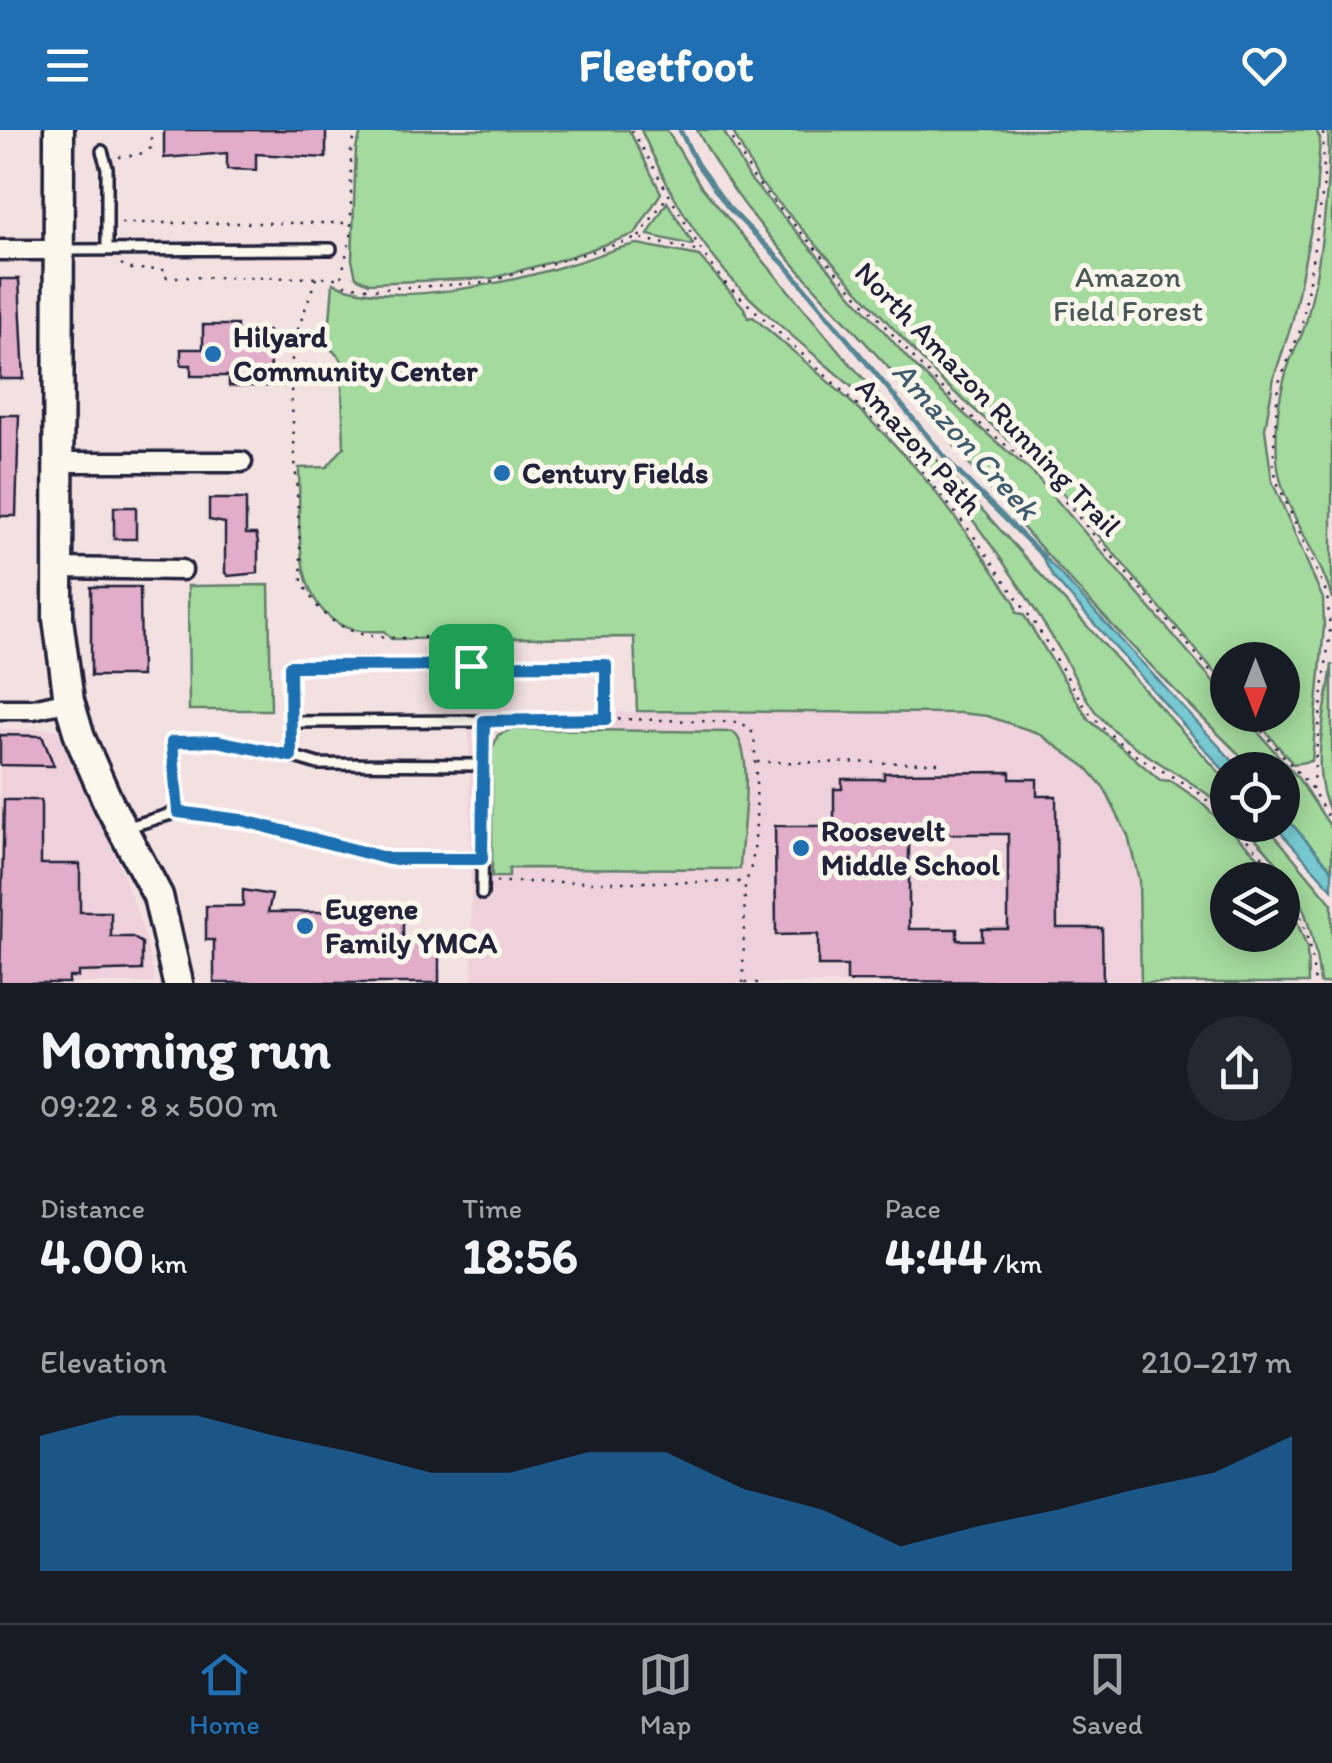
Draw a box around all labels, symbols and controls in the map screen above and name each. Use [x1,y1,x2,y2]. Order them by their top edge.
icon: menu [40,38,95,93]
text: Fleetfoot [578,38,754,92]
icon: heart [1237,38,1292,93]
street label: North Amazon Running Trail [847,254,1130,544]
park label: Amazon Field Forest [1053,258,1203,329]
place label: Hilyard Community Center [233,318,478,389]
marker: Hilyard Community Center [202,343,224,365]
water label: Amazon Creek [885,353,1048,528]
street label: Amazon Path [848,369,991,522]
place label: Century Fields [522,454,708,491]
marker: Century Fields [491,462,513,484]
pin [429,624,514,709]
icon: arrive [444,639,499,694]
north arrow [1210,642,1300,732]
map controls [1210,642,1300,952]
button: locate [1210,752,1300,842]
place label: Roosevelt Middle School [821,812,1000,883]
marker: Roosevelt Middle School [790,837,812,859]
button: layers [1210,862,1300,952]
place label: Eugene Family YMCA [325,890,498,961]
marker: Eugene Family YMCA [294,915,316,937]
text: Morning run [40,1016,331,1082]
button: share [1187,1016,1292,1121]
text: 09:22 · 8 × 500 m [40,1087,278,1125]
text: Distance [40,1191,145,1225]
text: Time [462,1191,522,1225]
text: Pace [885,1191,941,1225]
text: 4.00 [40,1225,144,1286]
text: 18:56 [462,1225,578,1286]
text: 4:44 [885,1225,987,1286]
text: km [144,1246,187,1280]
text: /km [987,1246,1042,1280]
text: Elevation [40,1343,167,1381]
text: 210–217 m [1141,1343,1292,1381]
tab: Home [189,1647,260,1741]
tab: Map [638,1647,693,1741]
tab: Saved [1071,1647,1143,1741]

